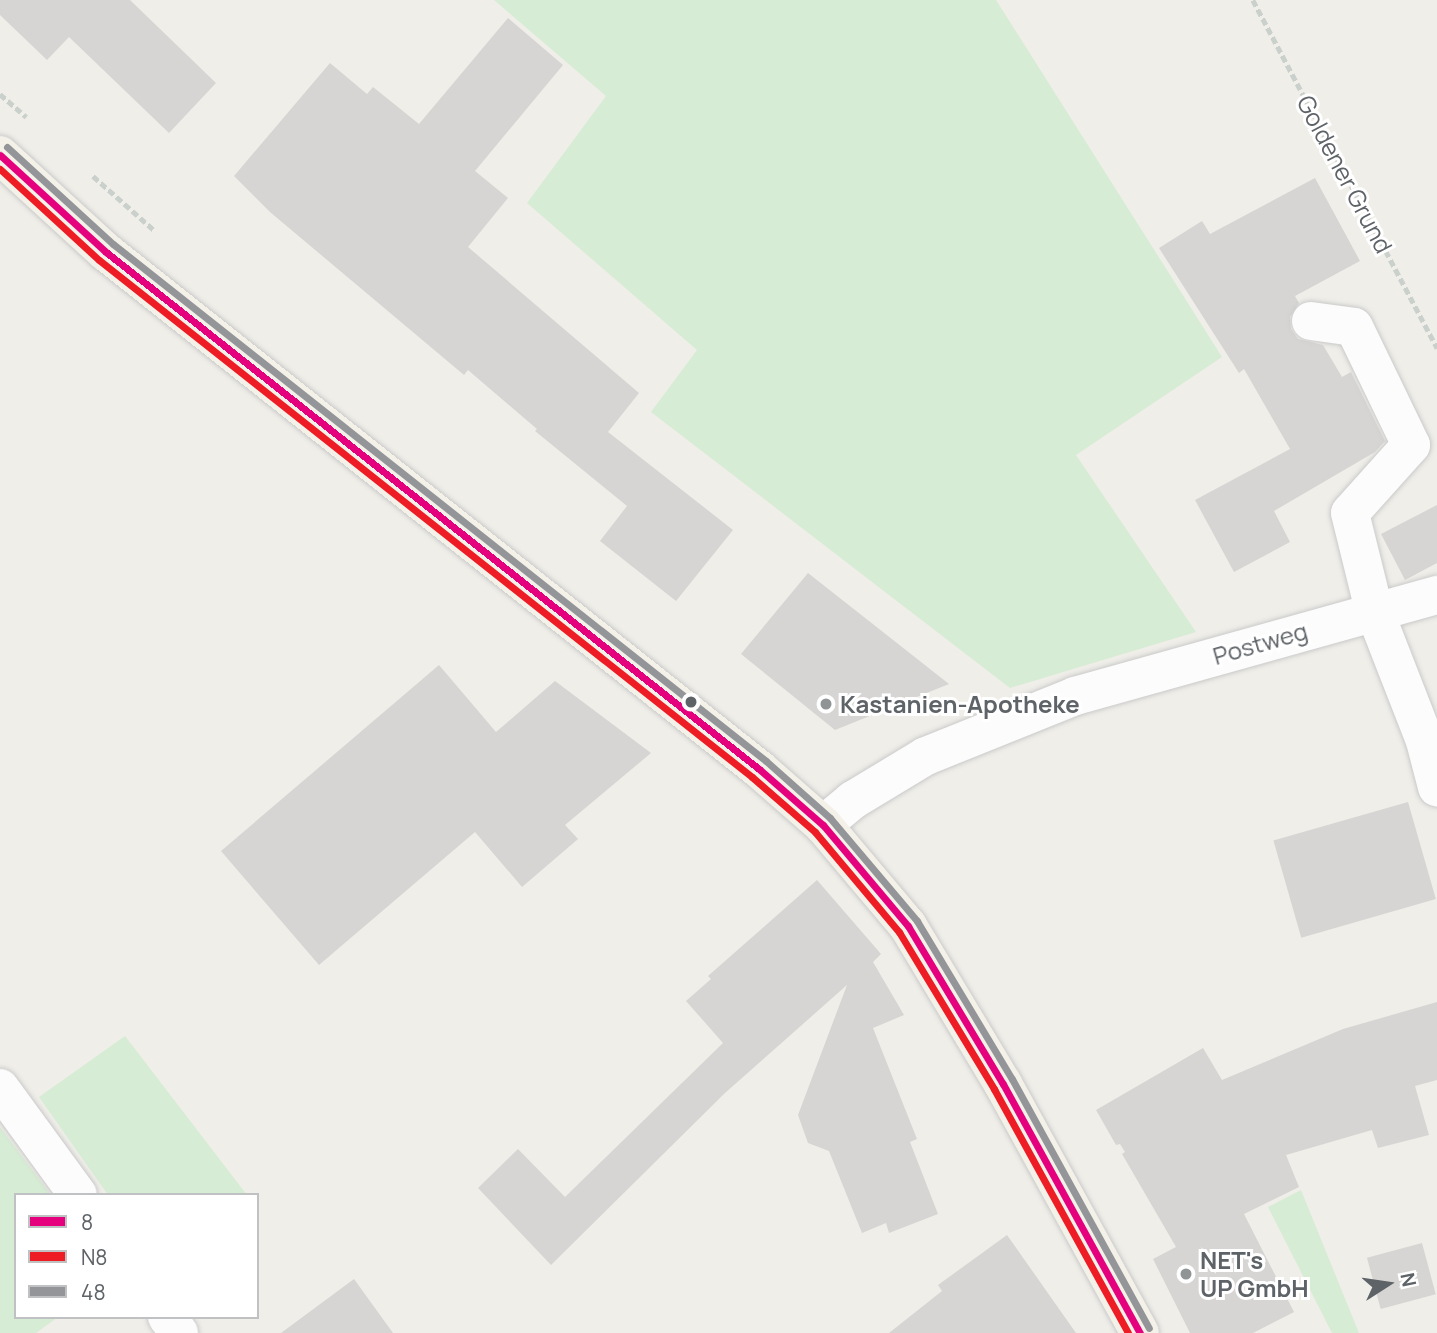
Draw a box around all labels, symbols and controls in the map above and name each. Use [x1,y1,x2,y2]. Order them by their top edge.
street label: Goldener Grund [1291,90,1399,258]
street label: Postweg [1209,616,1311,670]
place label: Kastanien-Apotheke [840,690,1080,718]
unlabelled marker [684,695,698,709]
marker: Kastanien-Apotheke [818,696,834,712]
legend [14,1193,259,1319]
text: 8 [81,1208,93,1236]
text: N8 [81,1243,108,1271]
place label: NET's UP GmbH [1200,1246,1309,1302]
north arrow [1353,1249,1423,1319]
marker: NET's UP GmbH [1178,1266,1194,1282]
text: N [1394,1270,1423,1289]
text: 48 [81,1278,106,1306]

